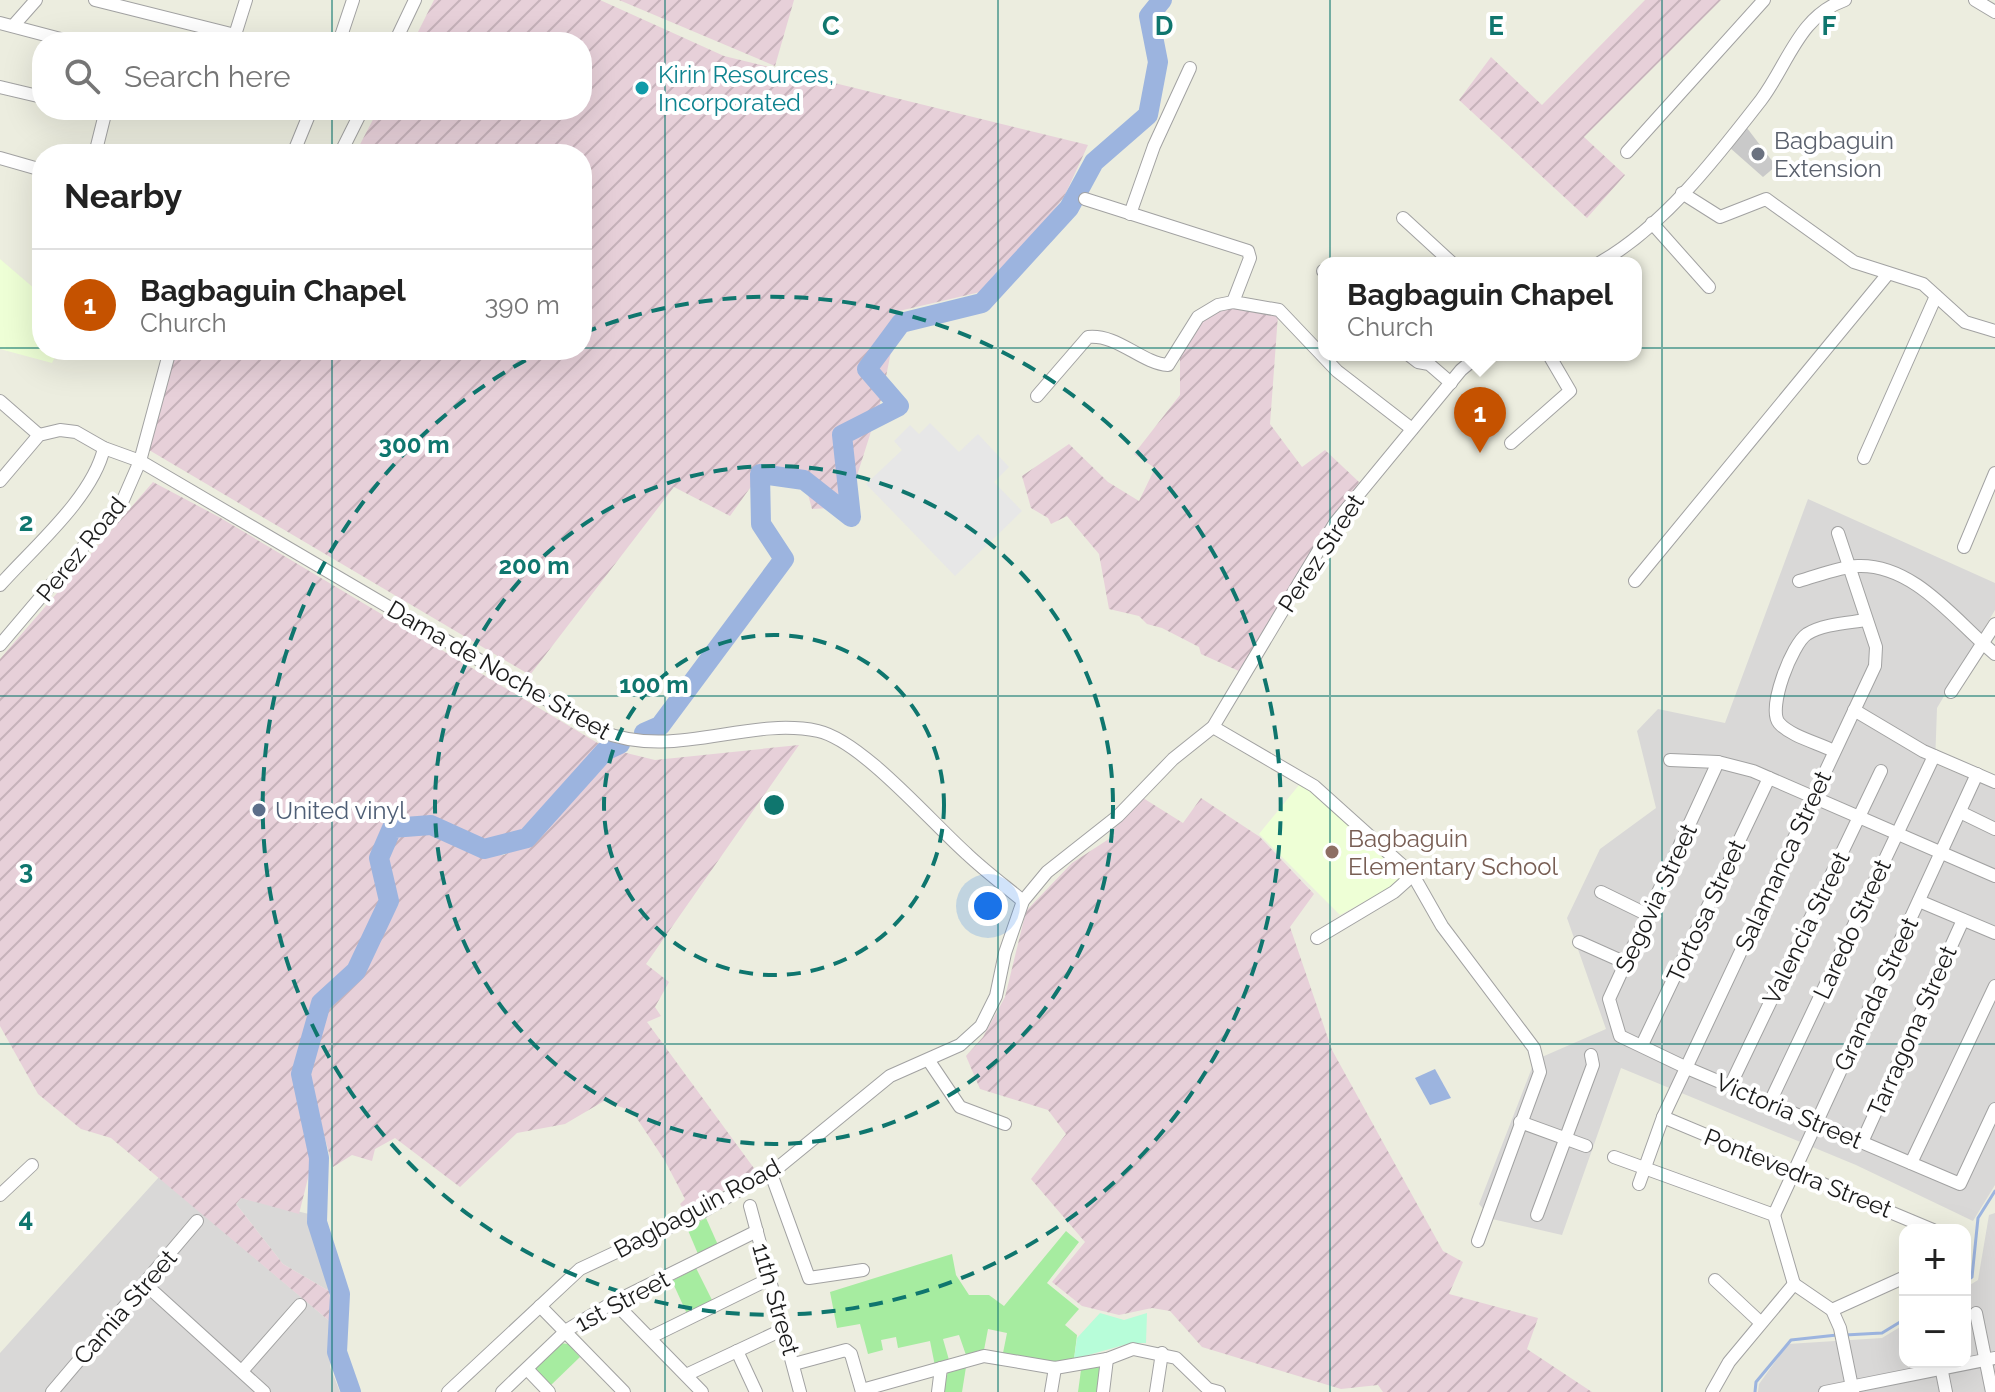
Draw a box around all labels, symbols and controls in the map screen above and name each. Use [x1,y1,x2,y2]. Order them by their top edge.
text: C [822,11,840,41]
text: D [1155,11,1173,41]
text: E [1488,11,1504,41]
text: F [1822,11,1837,41]
search box [32,32,592,120]
icon: search [60,54,104,98]
text: Search here [124,59,291,94]
place label: Kirin Resources, Incorporated [658,60,834,117]
marker: Kirin Resources, Incorporated [633,79,651,97]
place label: Bagbaguin Extension [1774,126,1894,183]
marker: Bagbaguin Extension [1749,145,1767,163]
text: Nearby [64,176,182,216]
popup [1318,257,1642,361]
text: Bagbaguin Chapel [140,273,406,308]
text: Bagbaguin Chapel [1347,277,1613,312]
text: 1 [84,290,96,320]
text: 390 m [484,290,560,320]
text: Church [140,308,227,338]
text: Church [1347,312,1434,342]
pin: 1 [1454,387,1506,453]
text: 300 m [379,430,449,459]
street label: Perez Street [1272,488,1370,618]
street label: Perez Road [30,491,132,607]
text: 2 [19,507,33,537]
text: 200 m [498,551,570,580]
street label: Dama de Noche Street [382,594,616,746]
text: 100 m [619,670,689,699]
street label: Salamanca Street [1729,766,1837,956]
centre of rings [760,791,788,819]
place label: United vinyl [275,796,406,825]
marker: United vinyl [250,801,268,819]
street label: Segovia Street [1609,819,1703,977]
place label: Bagbaguin Elementary School [1348,824,1559,881]
street label: Tortosa Street [1660,835,1752,987]
marker: Bagbaguin Elementary School [1323,843,1341,861]
street label: Valencia Street [1756,847,1856,1009]
street label: Laredo Street [1807,854,1897,1004]
text: 3 [19,855,33,885]
your location [968,886,1008,926]
street label: Granada Street [1828,912,1924,1076]
street label: Tarragona Street [1861,941,1963,1121]
street label: Victoria Street [1711,1067,1867,1155]
street label: Pontevedra Street [1700,1122,1896,1224]
street label: Bagbaguin Road [609,1152,785,1264]
text: 4 [19,1203,33,1233]
map controls [1899,1224,1971,1368]
button: + [1899,1224,1971,1296]
street label: 11th Street [746,1240,806,1358]
street label: Camia Street [67,1244,183,1370]
street label: 1st Street [570,1264,674,1338]
button: − [1899,1296,1971,1368]

